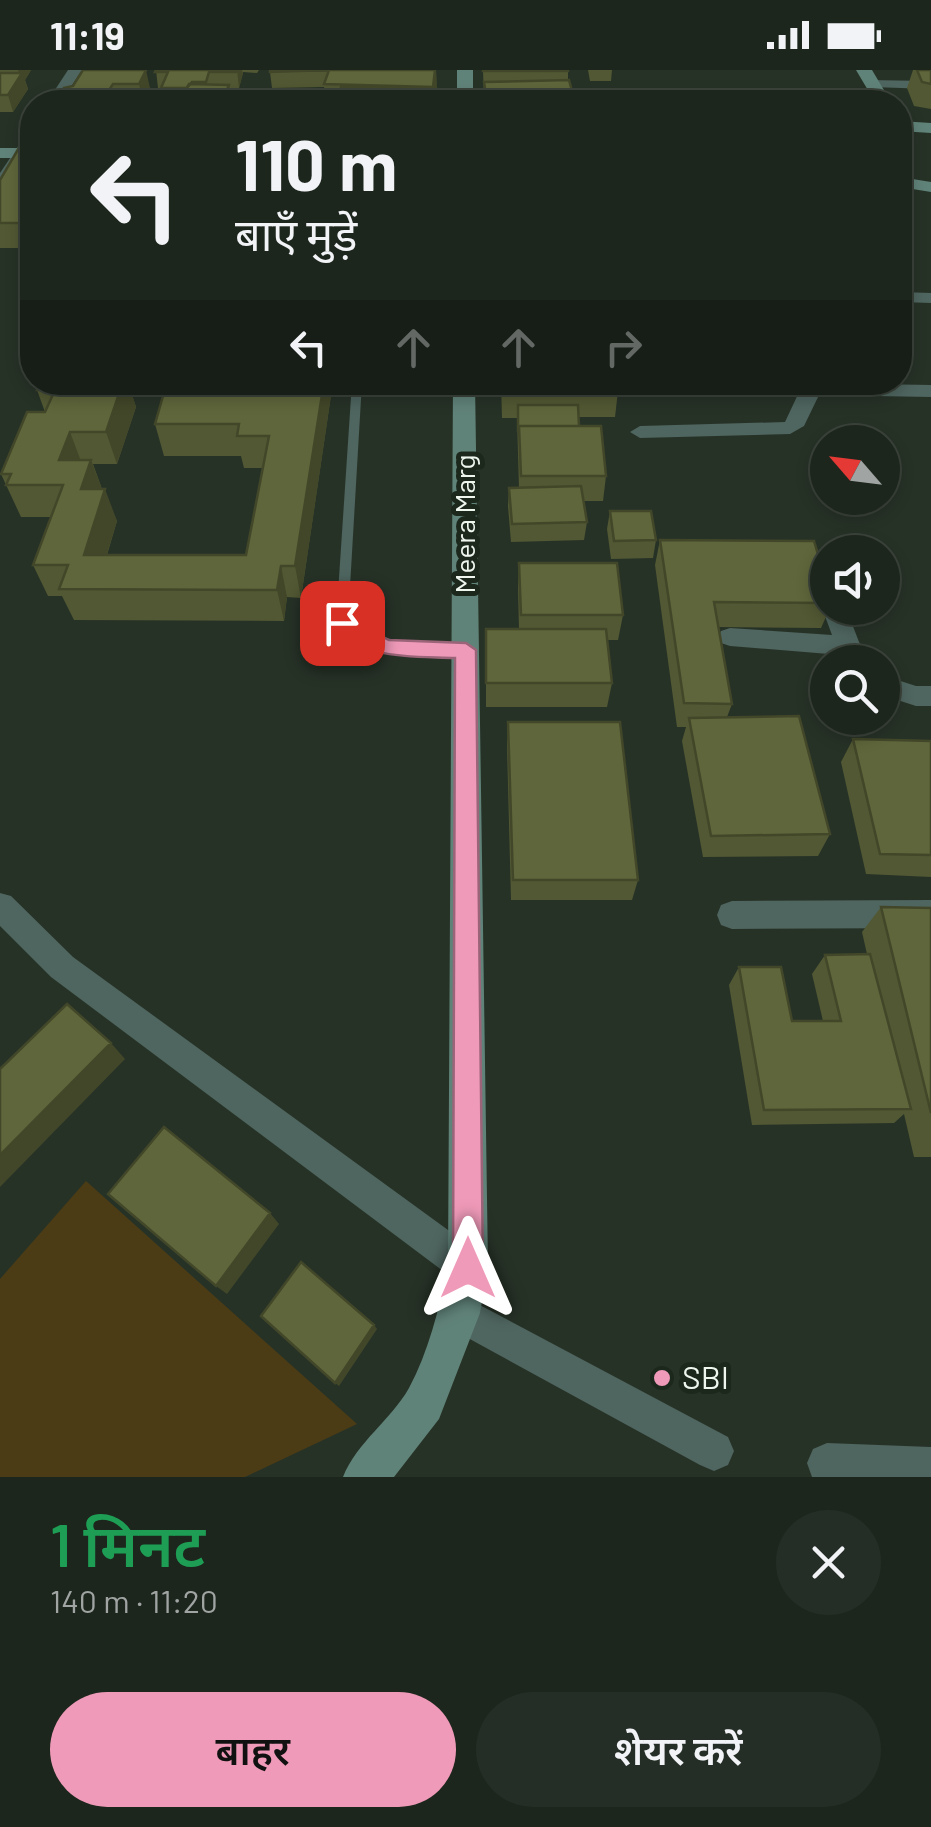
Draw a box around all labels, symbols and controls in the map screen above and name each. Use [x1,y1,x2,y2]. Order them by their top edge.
text: 11:19 [50,12,125,58]
text: 110 m [235,121,397,205]
icon: left [70,130,200,260]
text: बाएँ मुड़ें [235,206,357,260]
icon: left [281,320,336,375]
icon: ahead [386,320,441,375]
icon: ahead [491,320,546,375]
icon: right [596,320,651,375]
north arrow [810,425,900,515]
map controls [810,425,900,735]
street label: Meera Marg [447,454,481,594]
button: sound [810,535,900,625]
pin [300,581,385,666]
icon: arrive [315,596,370,651]
button: search [810,645,900,735]
position arrow [416,1216,520,1320]
place label: SBI [682,1357,729,1395]
marker: SBI [651,1367,673,1389]
text: 1 मिनट [50,1507,205,1579]
button: close [776,1510,881,1615]
text: 140 m · 11:20 [50,1581,218,1619]
button: बाहर [50,1692,456,1807]
button: शेयर करें [476,1692,881,1807]

